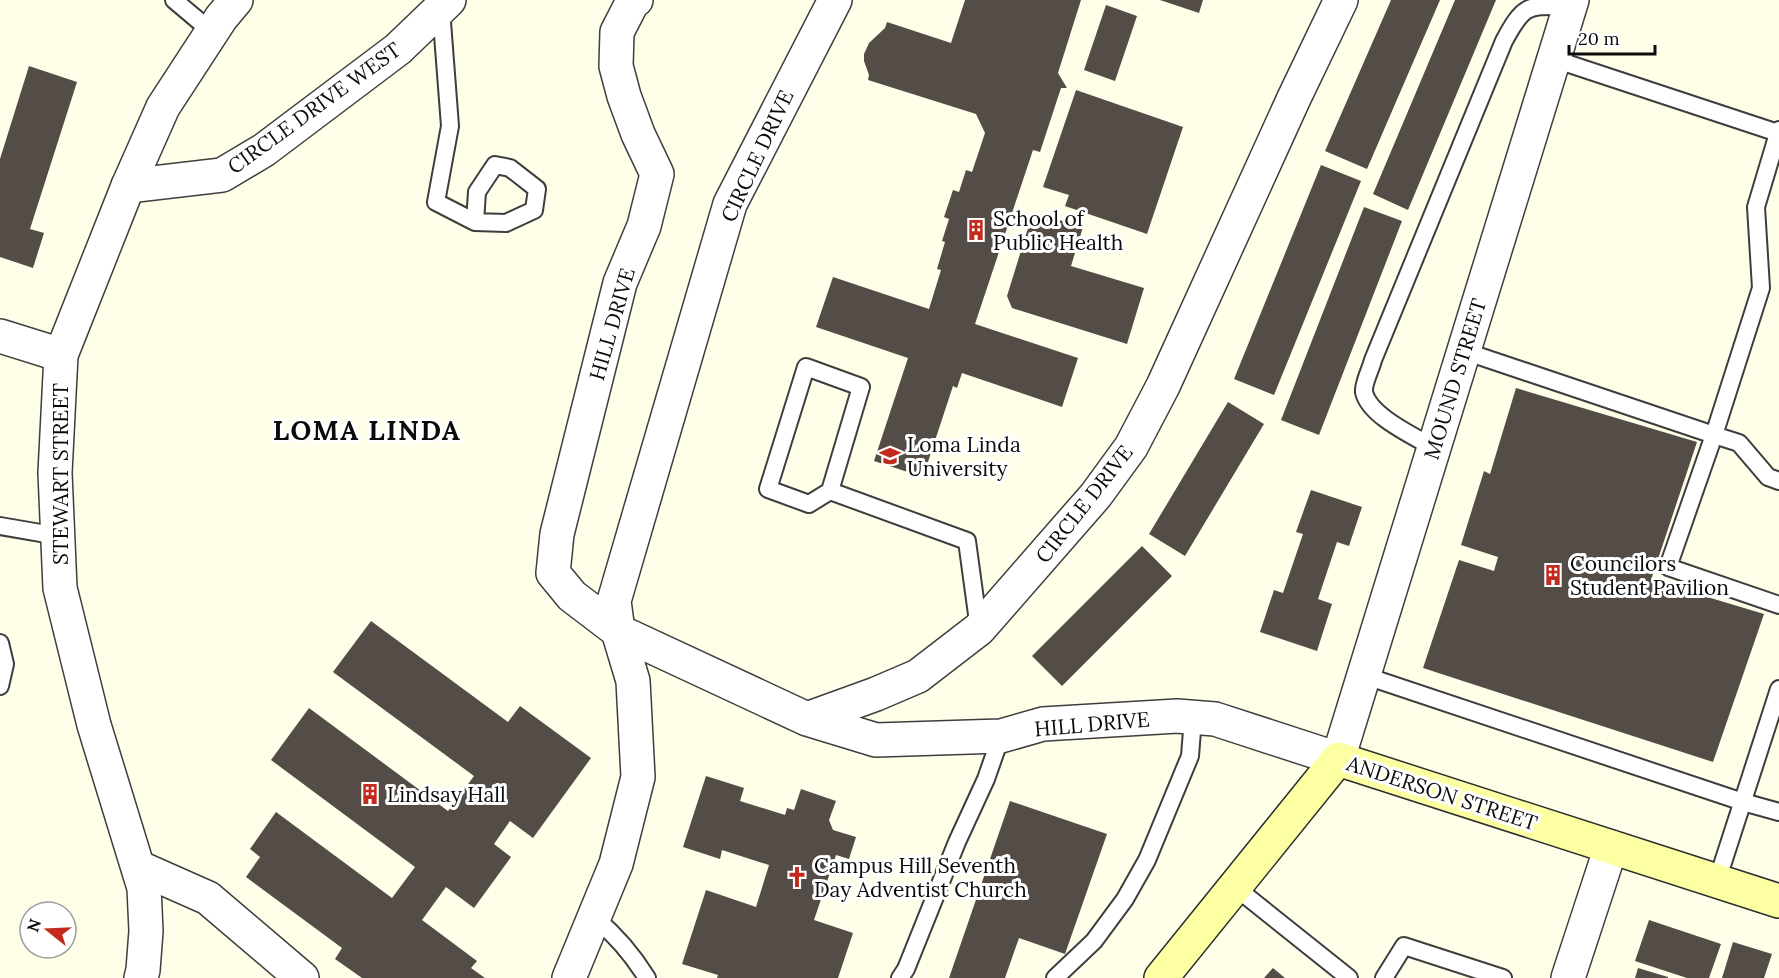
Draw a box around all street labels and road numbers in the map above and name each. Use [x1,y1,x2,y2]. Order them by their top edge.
street label: CIRCLE DRIVE WEST [222,36,406,180]
street label: CIRCLE DRIVE [715,86,799,226]
street label: HILL DRIVE [583,265,641,383]
street label: MOUND STREET [1418,295,1492,463]
street label: STEWART STREET [47,383,74,565]
street label: CIRCLE DRIVE [1029,439,1139,569]
street label: HILL DRIVE [1033,706,1151,742]
street label: ANDERSON STREET [1342,749,1541,837]

